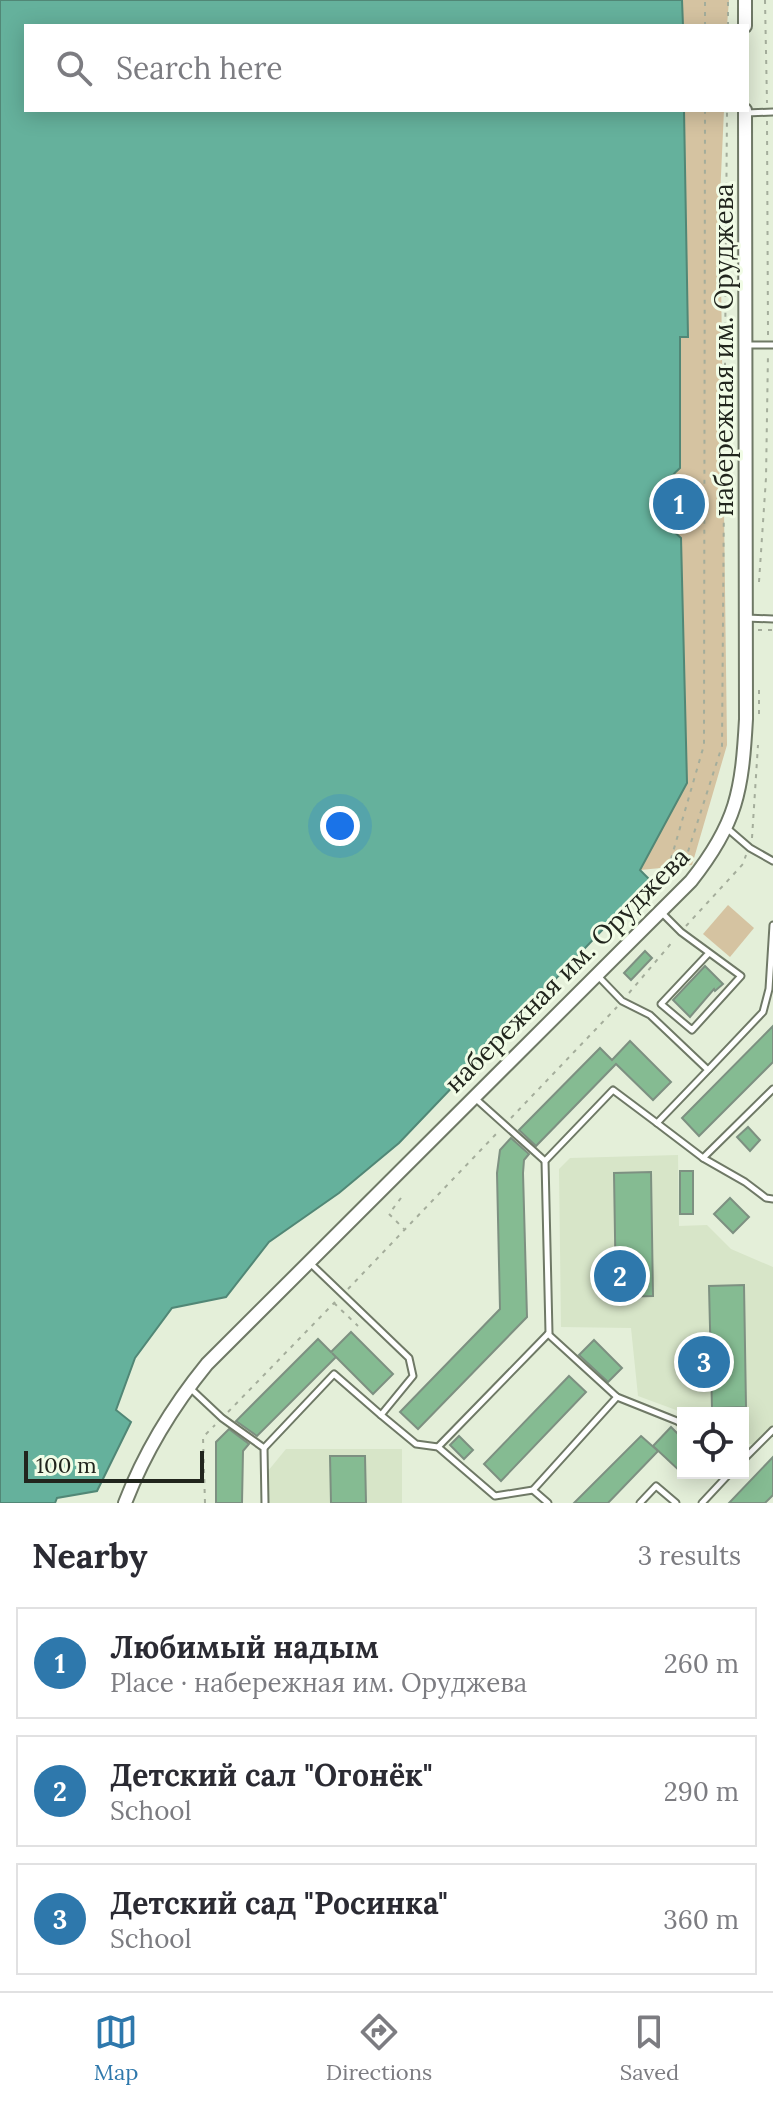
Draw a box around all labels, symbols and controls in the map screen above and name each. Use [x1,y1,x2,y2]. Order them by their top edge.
search box [24,24,749,112]
icon: search [52,46,96,90]
text: Search here [116,49,283,87]
street label: набережная им. Оруджева [707,183,740,517]
pin: 1 [653,474,705,534]
your location [320,806,360,846]
street label: набережная им. Оруджева [437,840,696,1099]
pin: 2 [594,1246,646,1306]
pin: 3 [678,1332,730,1392]
map controls [677,1407,749,1479]
button: locate [677,1407,749,1479]
scale bar [24,1447,204,1483]
text: 100 m [36,1451,97,1479]
text: Nearby [32,1534,148,1577]
text: 3 results [638,1539,741,1572]
text: Любимый надым [110,1628,379,1666]
text: 1 [55,1647,65,1680]
text: 260 m [664,1647,739,1680]
text: Place · набережная им. Оруджева [110,1666,527,1699]
text: Детский сал "Огонёк" [110,1756,433,1794]
text: 2 [53,1775,67,1808]
text: 290 m [664,1775,739,1808]
text: School [110,1794,192,1827]
text: Детский сад "Росинка" [110,1884,448,1922]
text: 3 [53,1903,67,1936]
text: 360 m [663,1903,739,1936]
text: School [110,1922,192,1955]
tab: Map [94,2010,138,2086]
tab: Directions [326,2010,432,2086]
tab: Saved [620,2010,679,2086]

